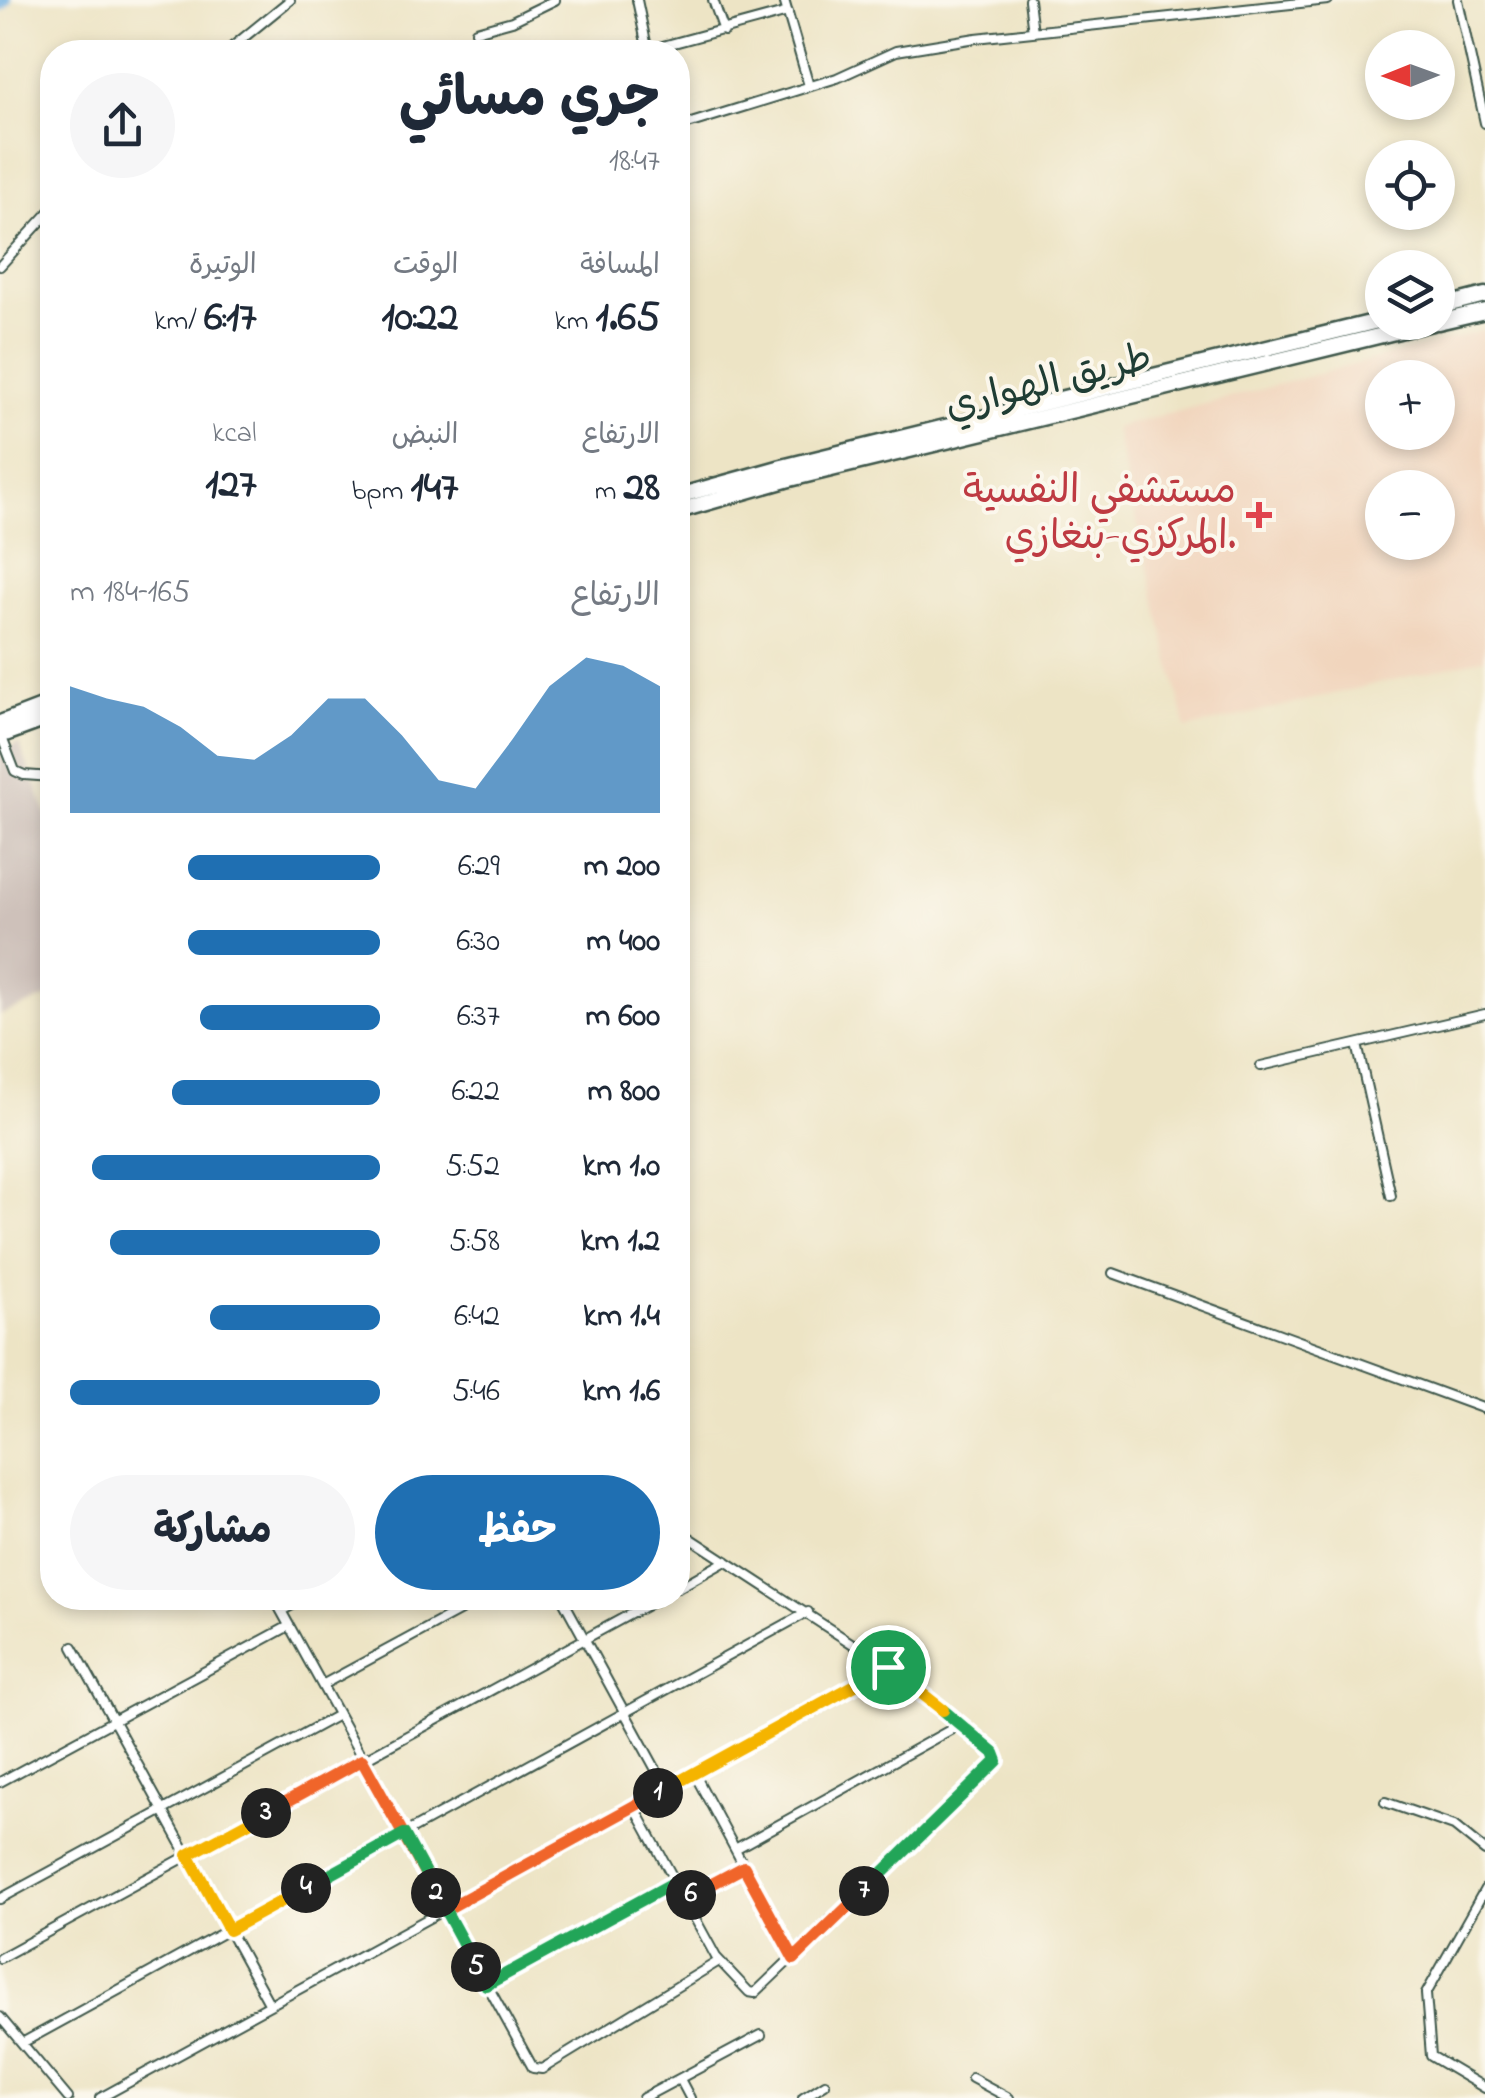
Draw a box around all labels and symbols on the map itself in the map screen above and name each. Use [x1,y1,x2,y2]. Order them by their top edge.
north arrow [1365,30,1455,120]
street label: طريق الهواري [939,330,1159,438]
place label: مستشفي النفسية المركزي-بنغازي. [963,463,1236,568]
marker: مستشفي النفسية المركزي-بنغازي. [1246,502,1272,528]
pin [846,1625,931,1710]
pin: 1 [633,1768,683,1818]
pin: 3 [241,1788,291,1838]
pin: 4 [281,1863,331,1913]
pin: 7 [839,1866,889,1916]
pin: 2 [411,1868,461,1918]
pin: 6 [666,1870,716,1920]
pin: 5 [451,1942,501,1992]

